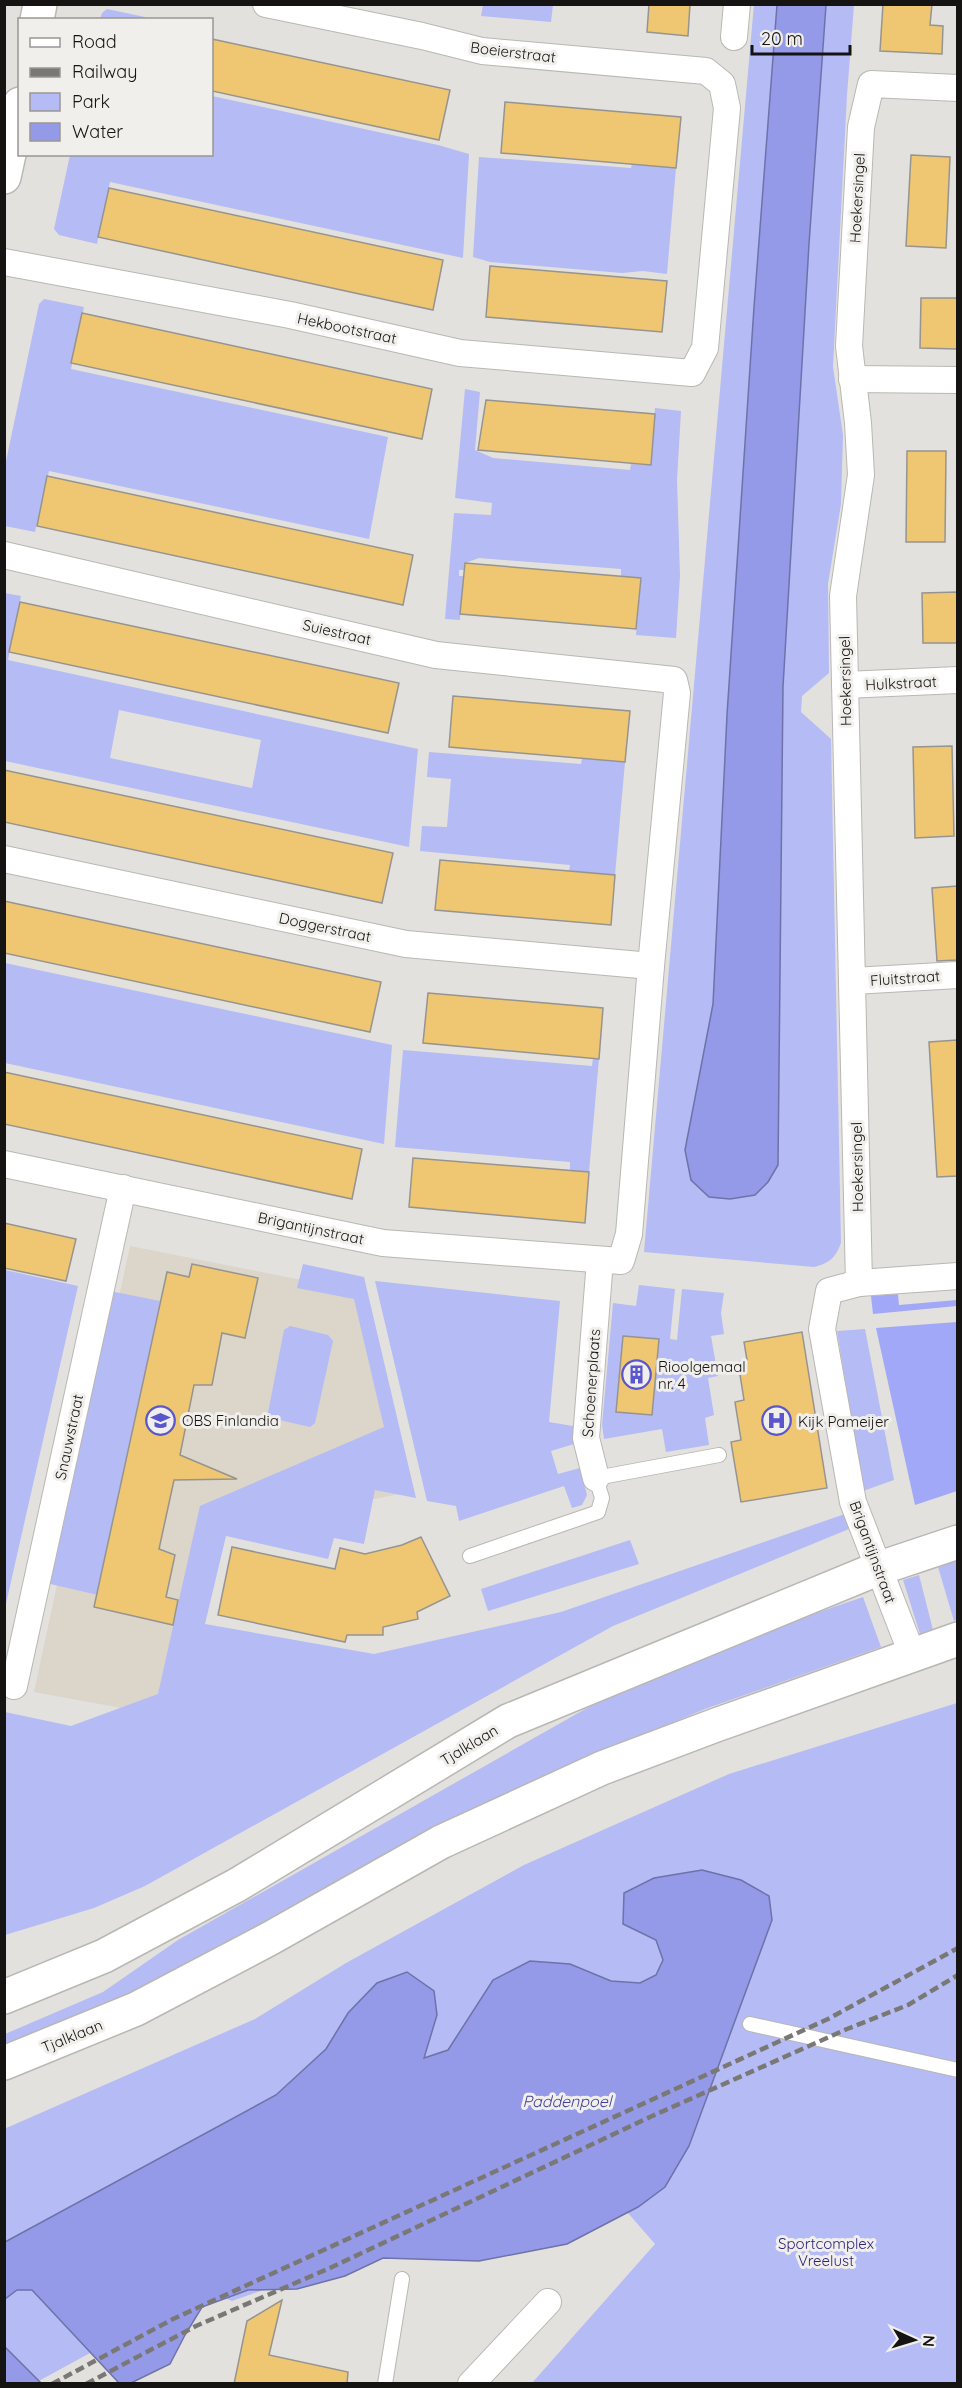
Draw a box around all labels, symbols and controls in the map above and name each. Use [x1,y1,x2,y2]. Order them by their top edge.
legend [18,18,213,156]
scale bar [752,18,850,56]
text: 20 m [761,27,803,50]
text: Road [72,30,117,53]
street label: Boeierstraat [469,37,557,67]
text: Railway [72,60,138,83]
text: Park [72,90,110,113]
text: Water [72,120,123,143]
street label: Hoekersingel [845,152,869,244]
street label: Hekbootstraat [296,308,398,348]
street label: Suiestraat [301,615,373,649]
street label: Hoekersingel [835,636,855,726]
street label: Hulkstraat [865,672,937,694]
street label: Doggerstraat [277,908,373,946]
street label: Fluitstraat [869,966,941,990]
street label: Hoekersingel [847,1122,867,1212]
street label: Brigantijnstraat [256,1207,366,1249]
street label: Schoenerplaats [578,1328,604,1438]
place label: Rioolgemaal nr. 4 [658,1357,746,1393]
building icon: Rioolgemaal nr. 4 [621,1359,653,1391]
street label: Snauwstraat [51,1393,87,1481]
school or university icon: OBS Finlandia [145,1404,177,1436]
hospital icon: Kijk Pameijer [761,1405,793,1437]
place label: OBS Finlandia [182,1411,279,1430]
place label: Kijk Pameijer [798,1412,889,1431]
street label: Brigantijnstraat [846,1498,900,1606]
street label: Tjalklaan [437,1720,501,1770]
street label: Tjalklaan [39,2015,105,2057]
water label: Paddenpoel [523,2091,614,2111]
park label: Sportcomplex Vreelust [778,2234,874,2270]
north arrow [884,2310,944,2370]
text: N [919,2334,939,2348]

